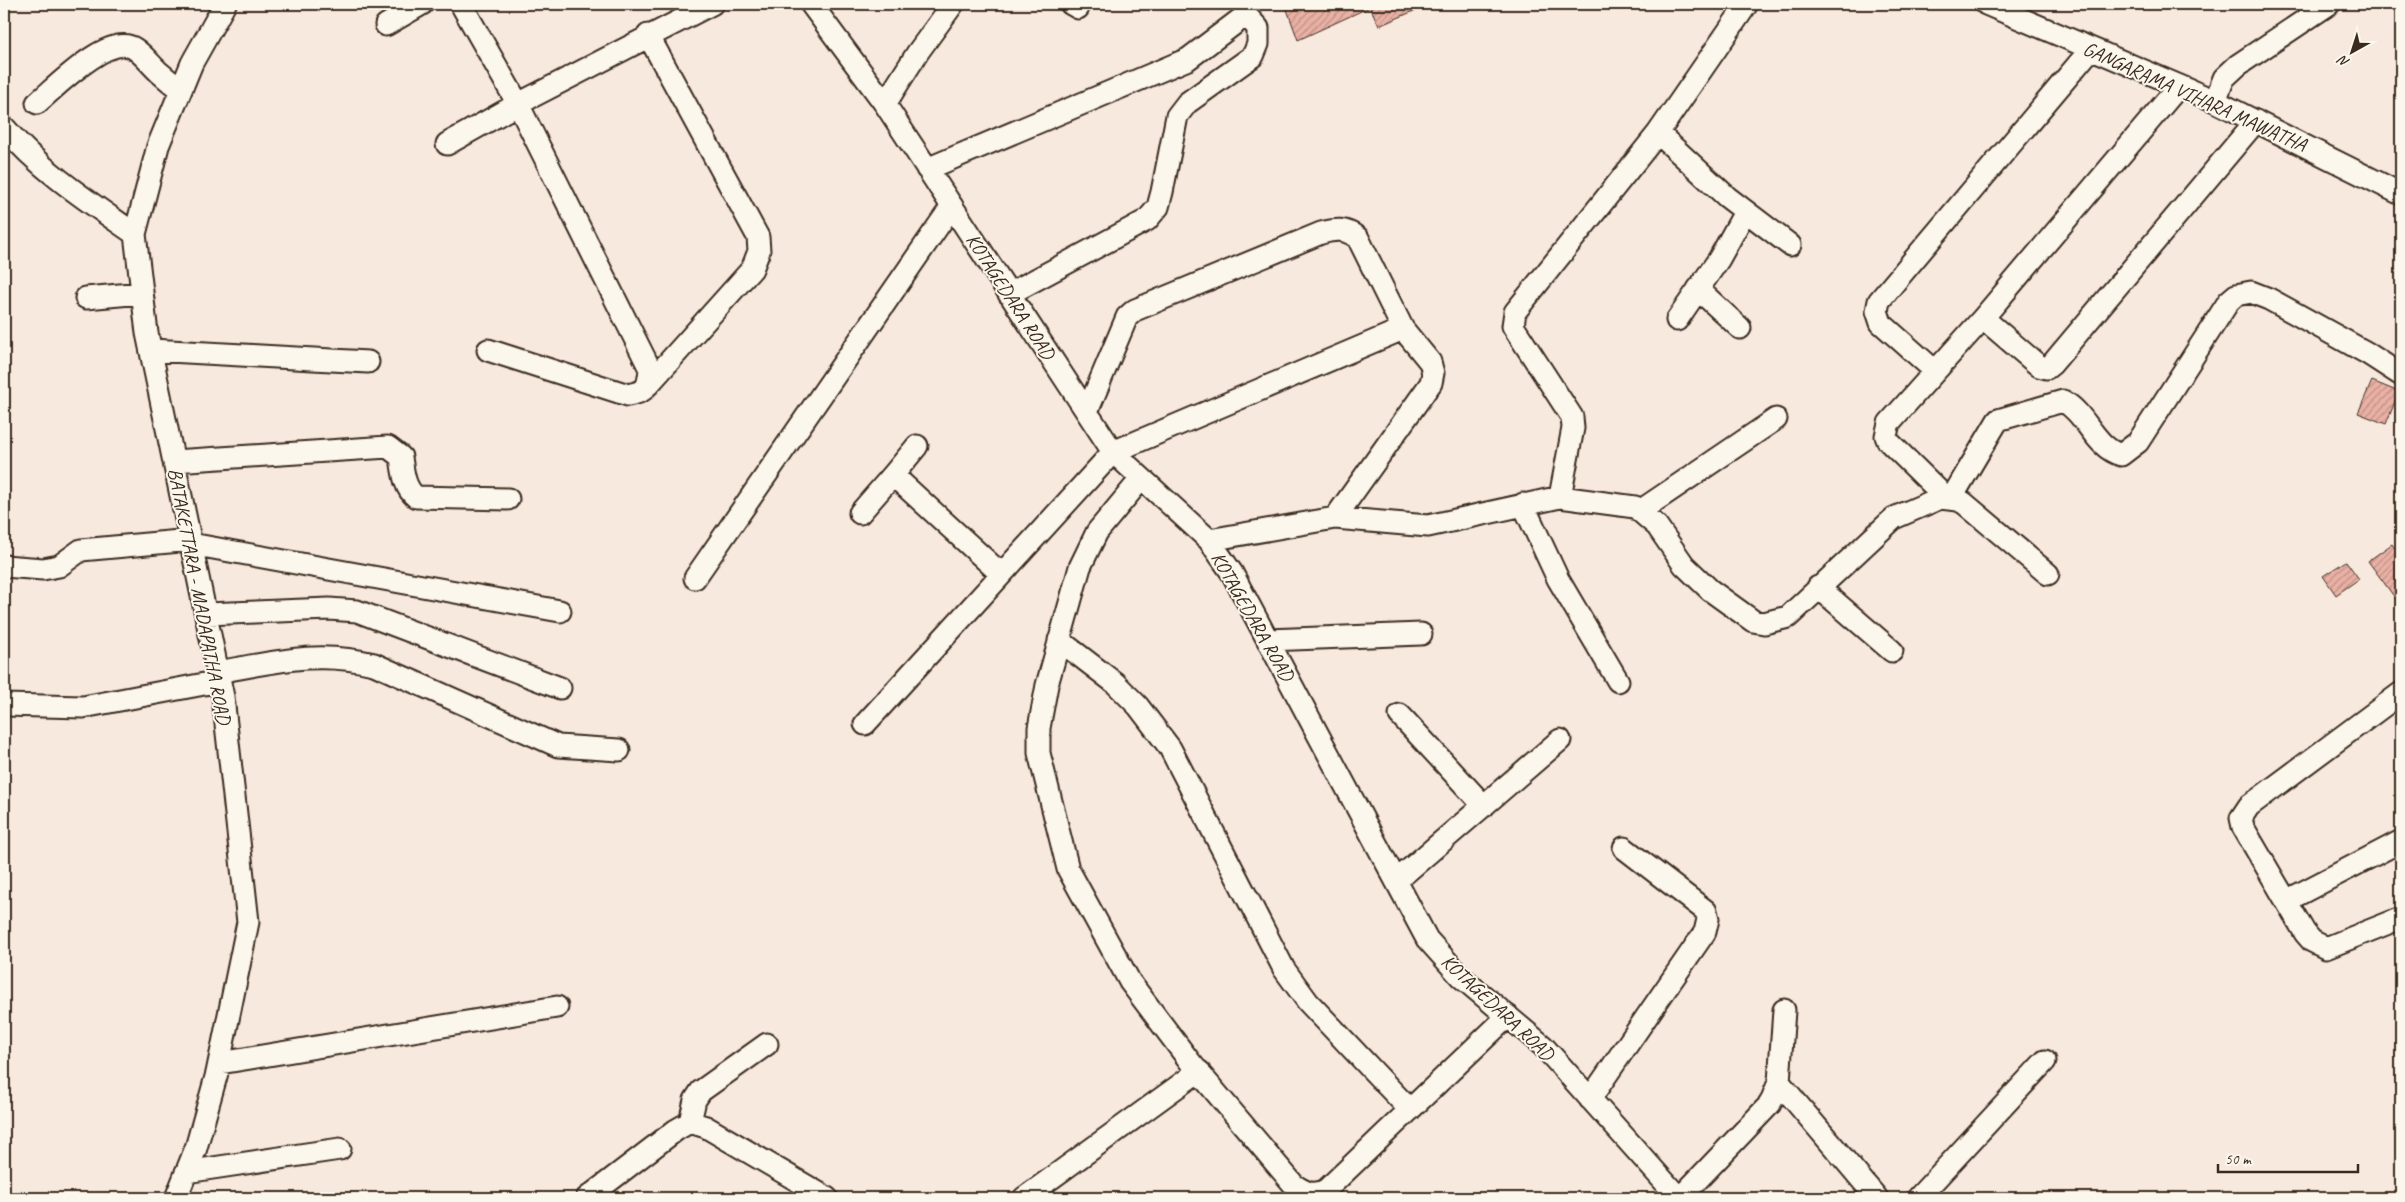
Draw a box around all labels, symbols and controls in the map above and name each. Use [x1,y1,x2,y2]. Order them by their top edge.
north arrow [2328,28,2378,78]
street label: GANGARAMA VIHARA MAWATHA [2079,36,2311,157]
text: N [2334,51,2353,71]
street label: KOTAGEDARA ROAD [961,229,1061,365]
street label: BATAKETTARA - MADAPATHA ROAD [162,466,237,728]
street label: KOTAGEDARA ROAD [1205,547,1300,687]
street label: KOTAGEDARA ROAD [1436,949,1560,1067]
scale bar [2218,1142,2358,1174]
text: 50 m [2225,1150,2252,1169]

